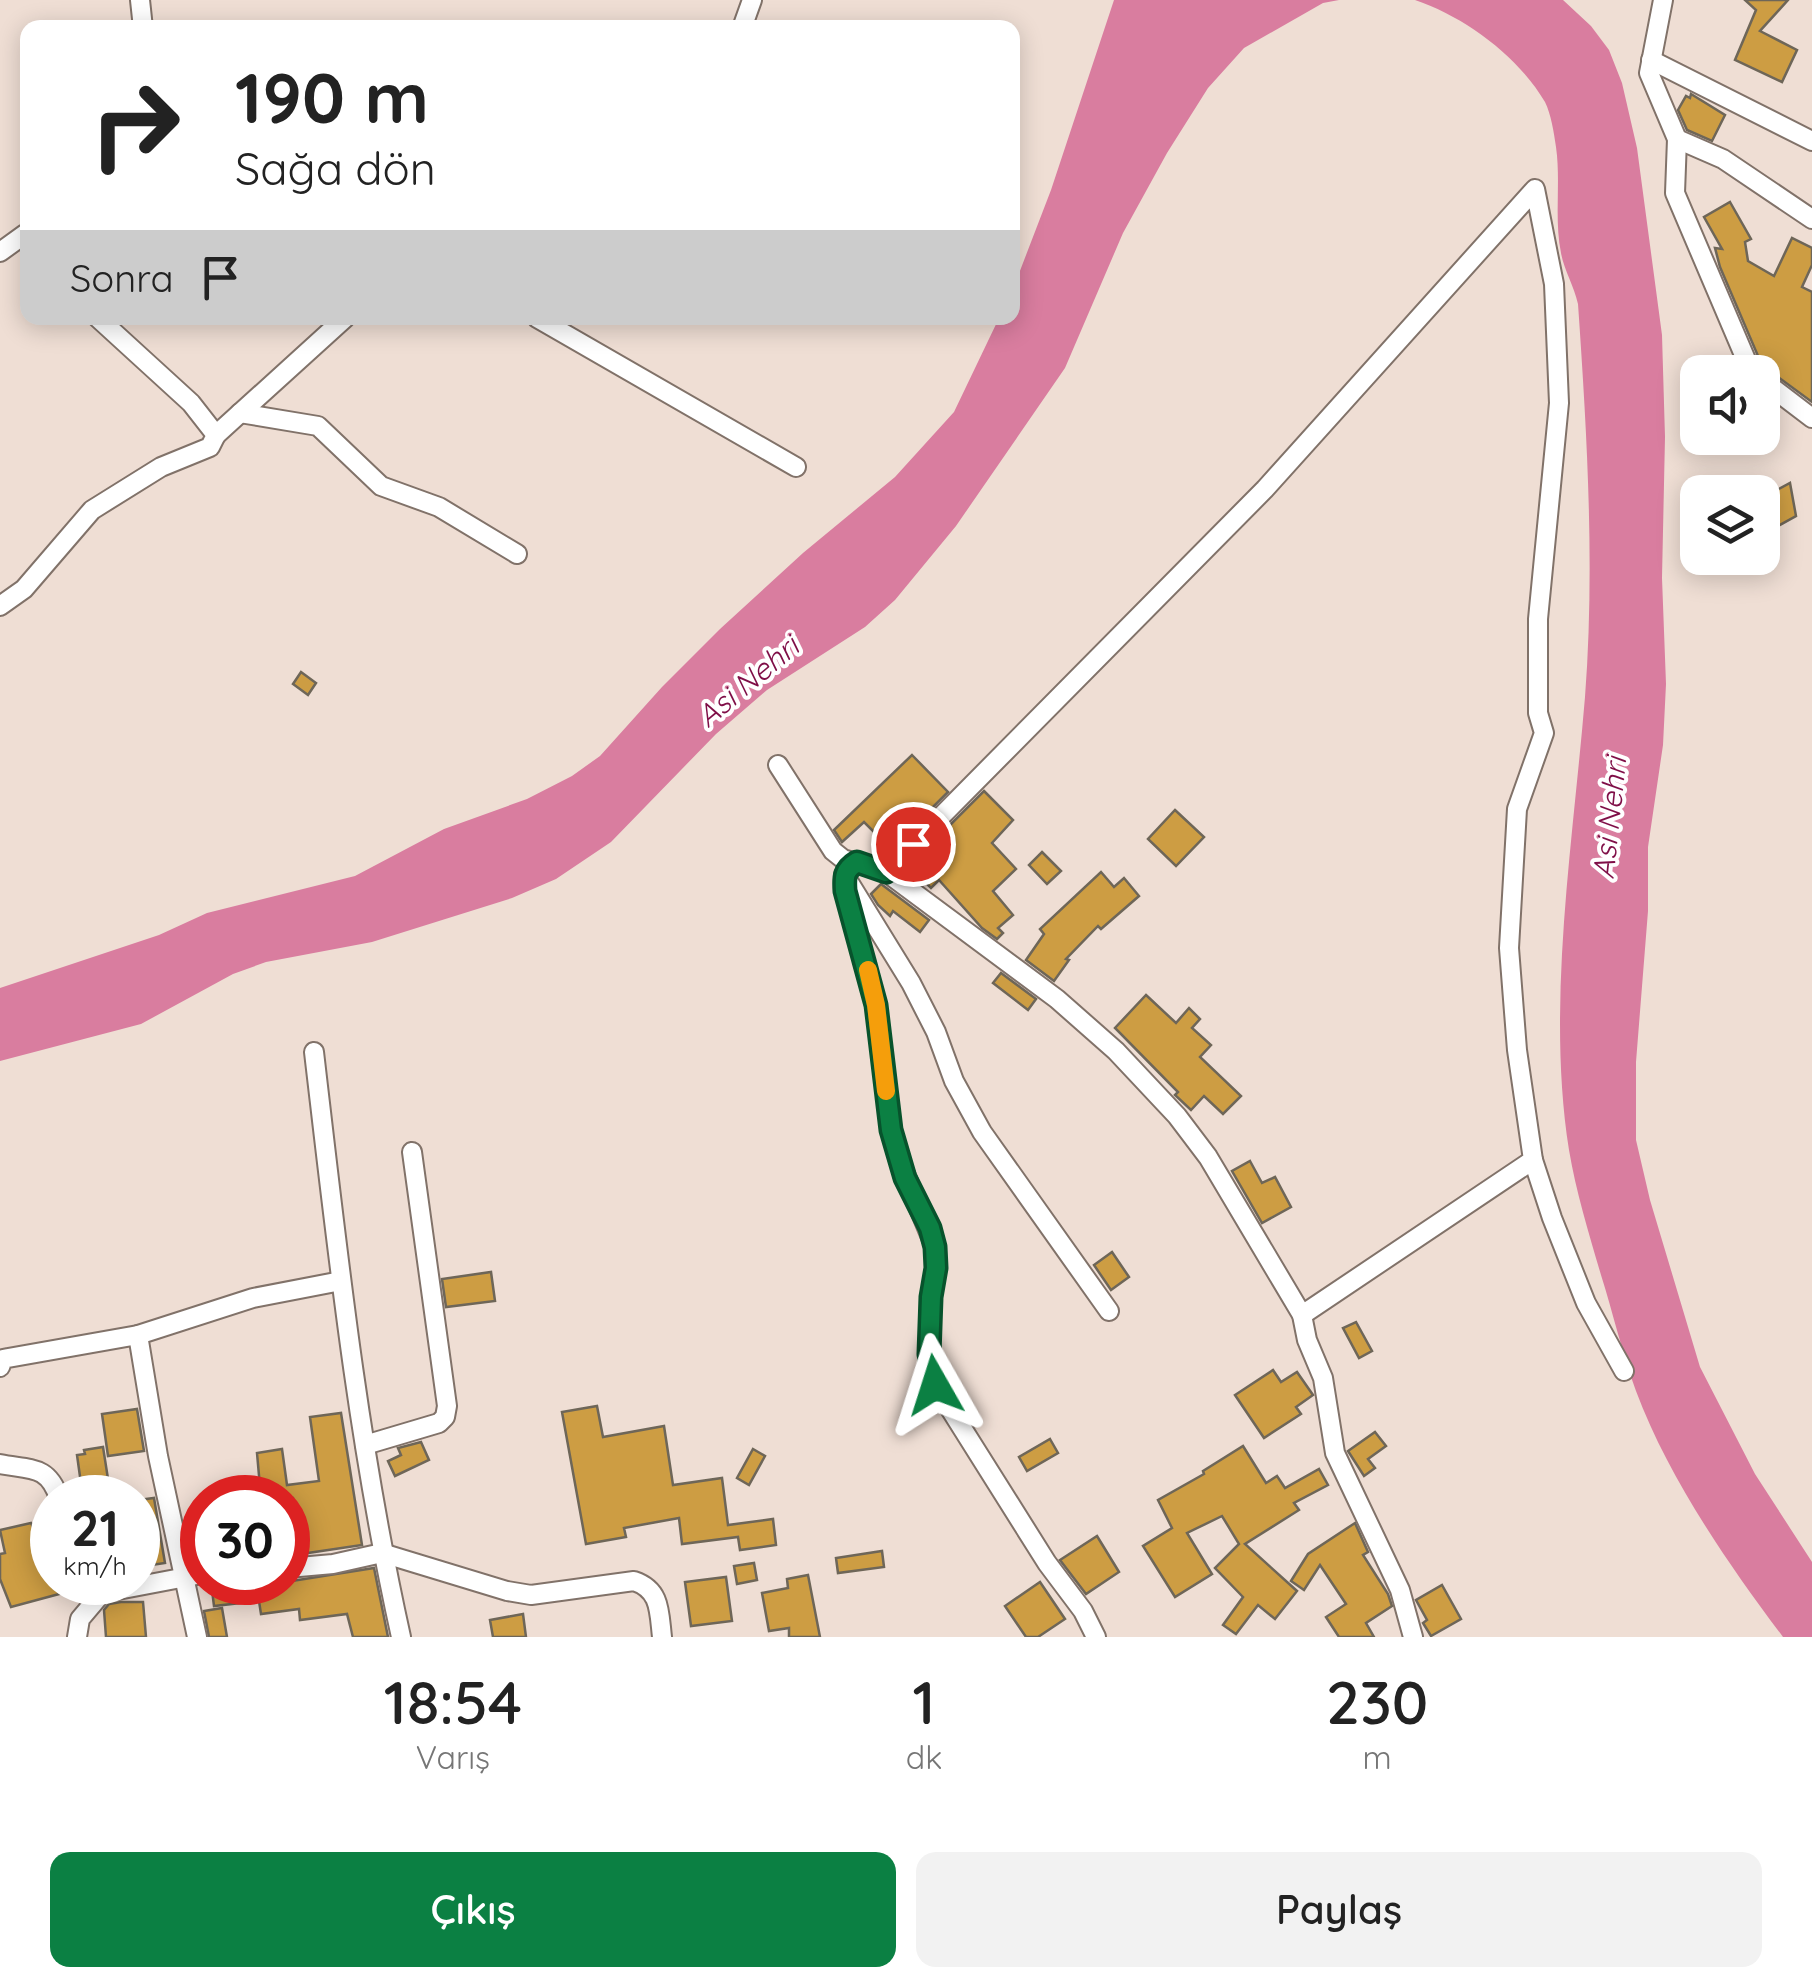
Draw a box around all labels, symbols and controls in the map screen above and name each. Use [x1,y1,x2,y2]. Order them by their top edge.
text: 190 m [235,53,429,141]
icon: right [70,60,200,190]
text: Sağa dön [235,140,436,196]
icon: arrive [193,250,248,305]
text: Sonra [70,254,173,302]
map controls [1680,355,1780,575]
button: sound [1680,355,1780,455]
button: layers [1680,475,1780,575]
water label: Asi Nehri [688,625,809,735]
water label: Asi Nehri [1584,752,1635,880]
pin [871,802,956,887]
icon: arrive [886,817,941,872]
position arrow [883,1333,987,1437]
speed limit sign: 30 [180,1475,310,1605]
text: 21 [71,1496,119,1559]
text: km/h [63,1550,127,1581]
text: 18:54 [384,1664,522,1739]
text: 1 [913,1664,936,1739]
text: 230 [1326,1664,1428,1739]
text: Varış [416,1737,490,1777]
text: dk [906,1737,942,1777]
text: m [1363,1737,1392,1777]
button: Çıkış [50,1852,896,1967]
button: Paylaş [916,1852,1762,1967]

